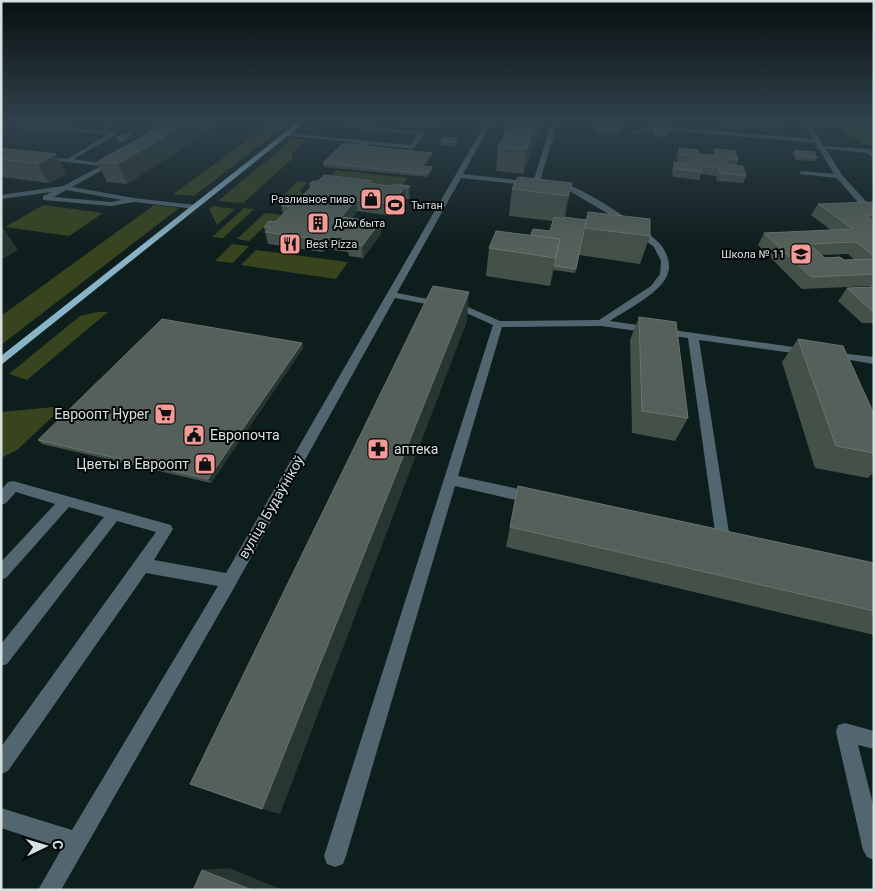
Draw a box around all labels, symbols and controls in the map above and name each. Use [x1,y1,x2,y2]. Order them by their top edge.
shop icon: Разливное пиво [359,187,383,211]
place label: Разливное пиво [271,193,355,206]
sports icon: Тытан [383,193,407,217]
place label: Тытан [411,199,443,212]
building icon: Дом быта [306,211,330,235]
place label: Дом быта [334,217,385,230]
restaurant icon: Best Pizza [278,232,302,256]
place label: Best Pizza [306,238,357,251]
school or university icon: Школа № 11 [789,242,813,266]
place label: Школа № 11 [721,248,785,261]
supermarket icon: Евроопт Hyper [153,402,177,426]
place label: Евроопт Hyper [54,406,149,422]
public building icon: Европочта [182,423,206,447]
place label: Европочта [210,427,280,443]
pharmacy icon: аптека [366,437,390,461]
place label: аптека [394,441,439,457]
shop icon: Цветы в Евроопт [193,452,217,476]
street label: вуліца Будаўнікоў [235,452,307,561]
place label: Цветы в Евроопт [76,456,189,472]
north arrow [20,821,70,871]
text: С [50,840,66,850]

